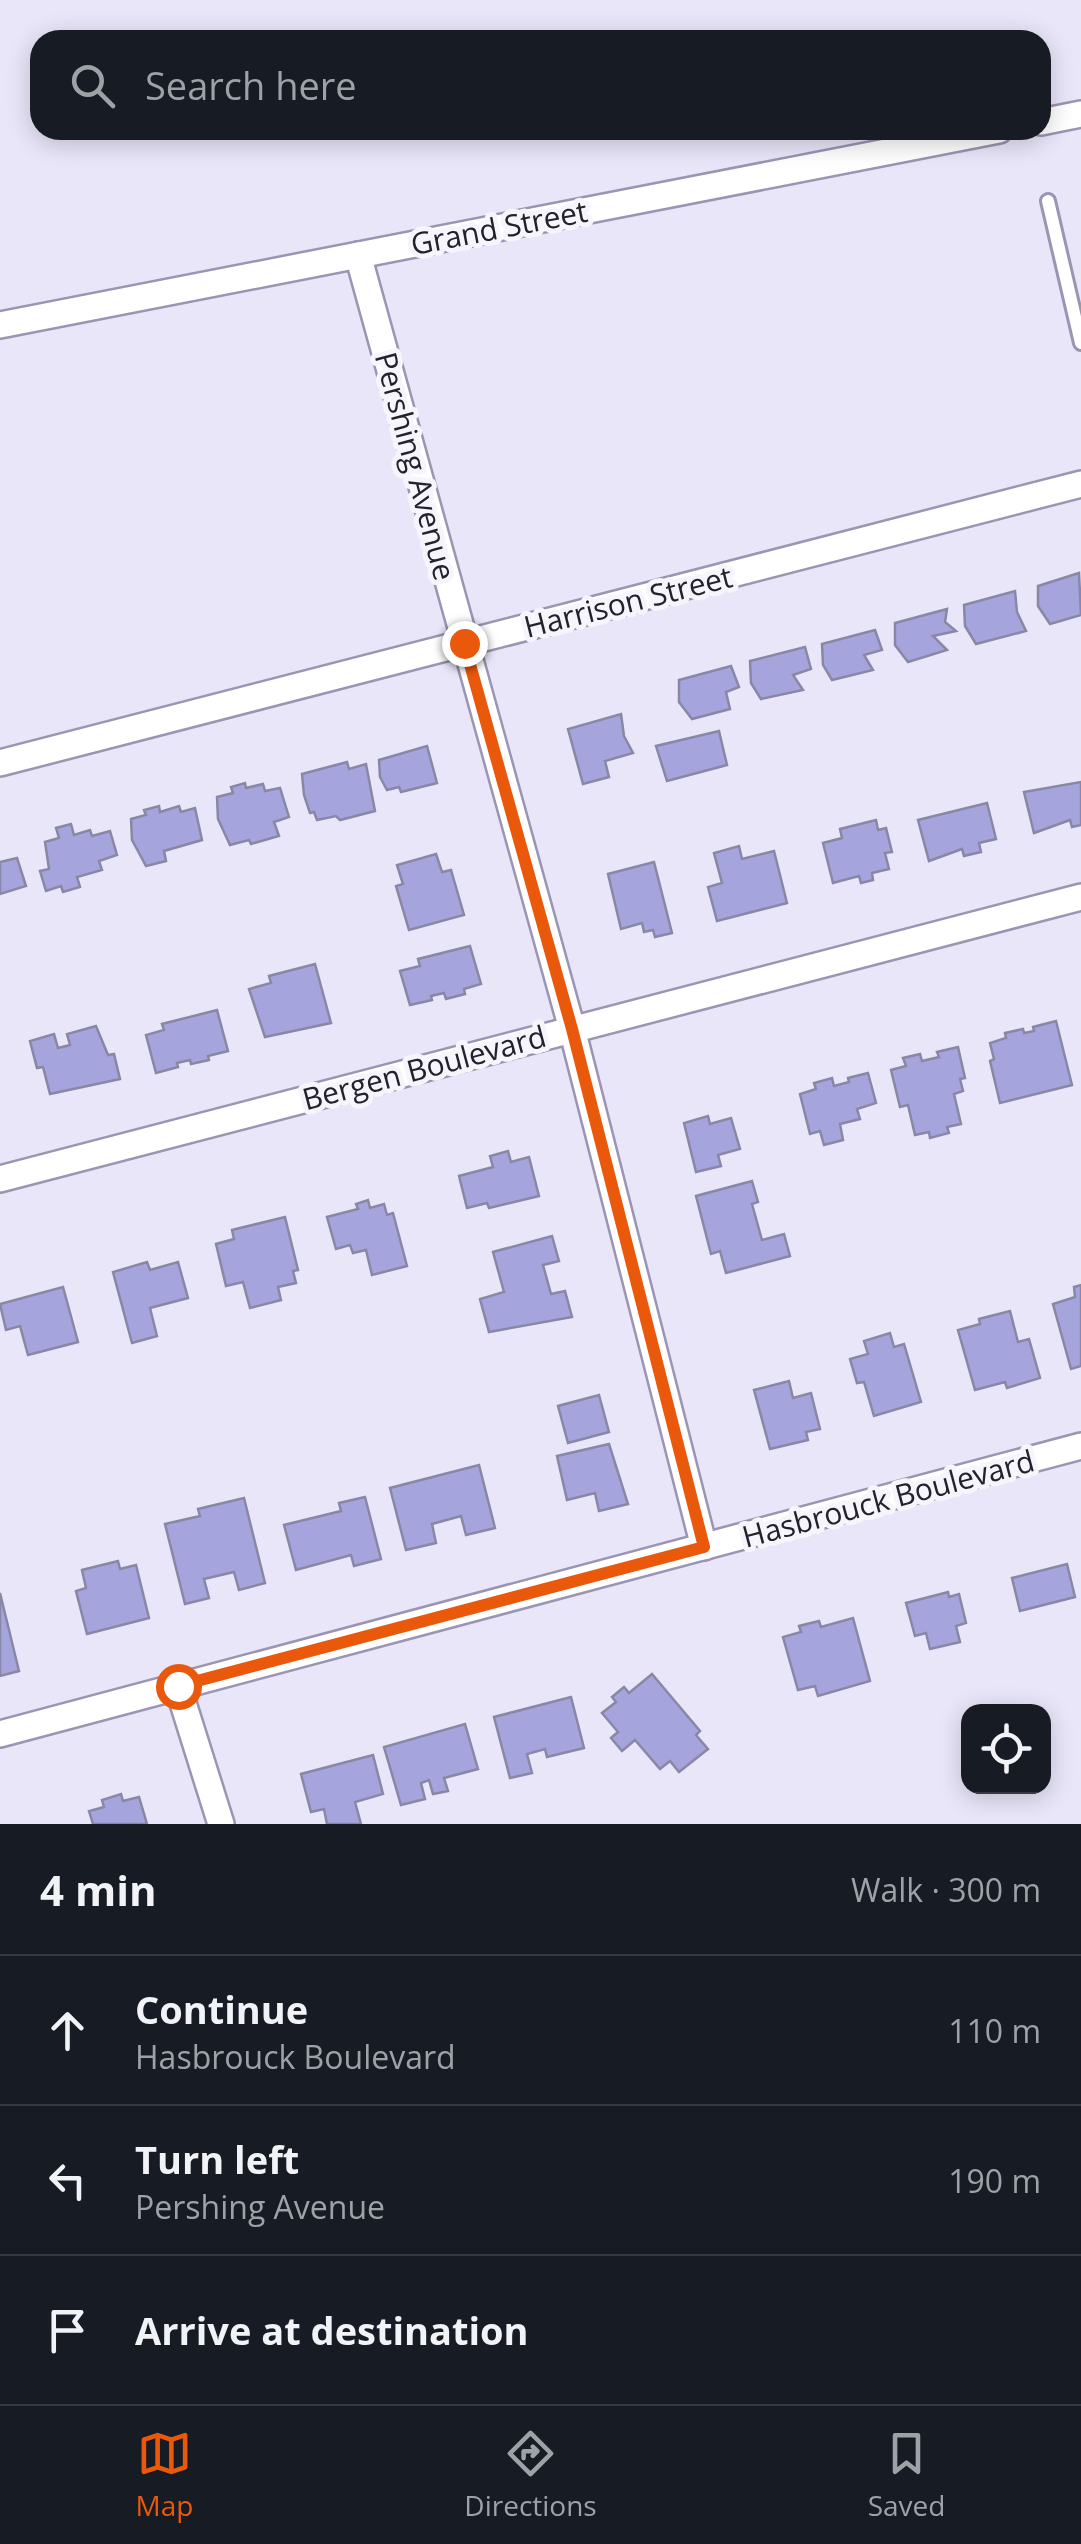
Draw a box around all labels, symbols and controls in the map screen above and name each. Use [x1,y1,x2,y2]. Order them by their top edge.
search box [30,30,1051,140]
icon: search [65,58,120,113]
text: Search here [145,59,357,111]
street label: Grand Street [407,190,591,264]
street label: Pershing Avenue [366,348,466,584]
street label: Harrison Street [520,555,736,647]
route end [442,621,488,667]
street label: Bergen Boulevard [298,1015,550,1119]
street label: Hasbrouck Boulevard [738,1439,1038,1557]
route start [156,1664,202,1710]
map controls [961,1704,1051,1794]
button: locate [961,1704,1051,1794]
text: 4 min [40,1861,157,1918]
text: Walk · 300 m [851,1868,1041,1911]
text: Continue [135,1983,308,2035]
icon: ahead [40,2003,95,2058]
text: 110 m [948,2009,1041,2052]
text: Hasbrouck Boulevard [135,2035,456,2078]
text: Turn left [135,2133,299,2185]
icon: left [40,2153,95,2208]
text: 190 m [948,2159,1041,2202]
text: Pershing Avenue [135,2185,385,2228]
icon: arrive [40,2303,95,2358]
text: Arrive at destination [135,2304,529,2356]
tab: Map [135,2426,193,2524]
tab: Directions [464,2426,597,2524]
tab: Saved [868,2426,945,2524]

